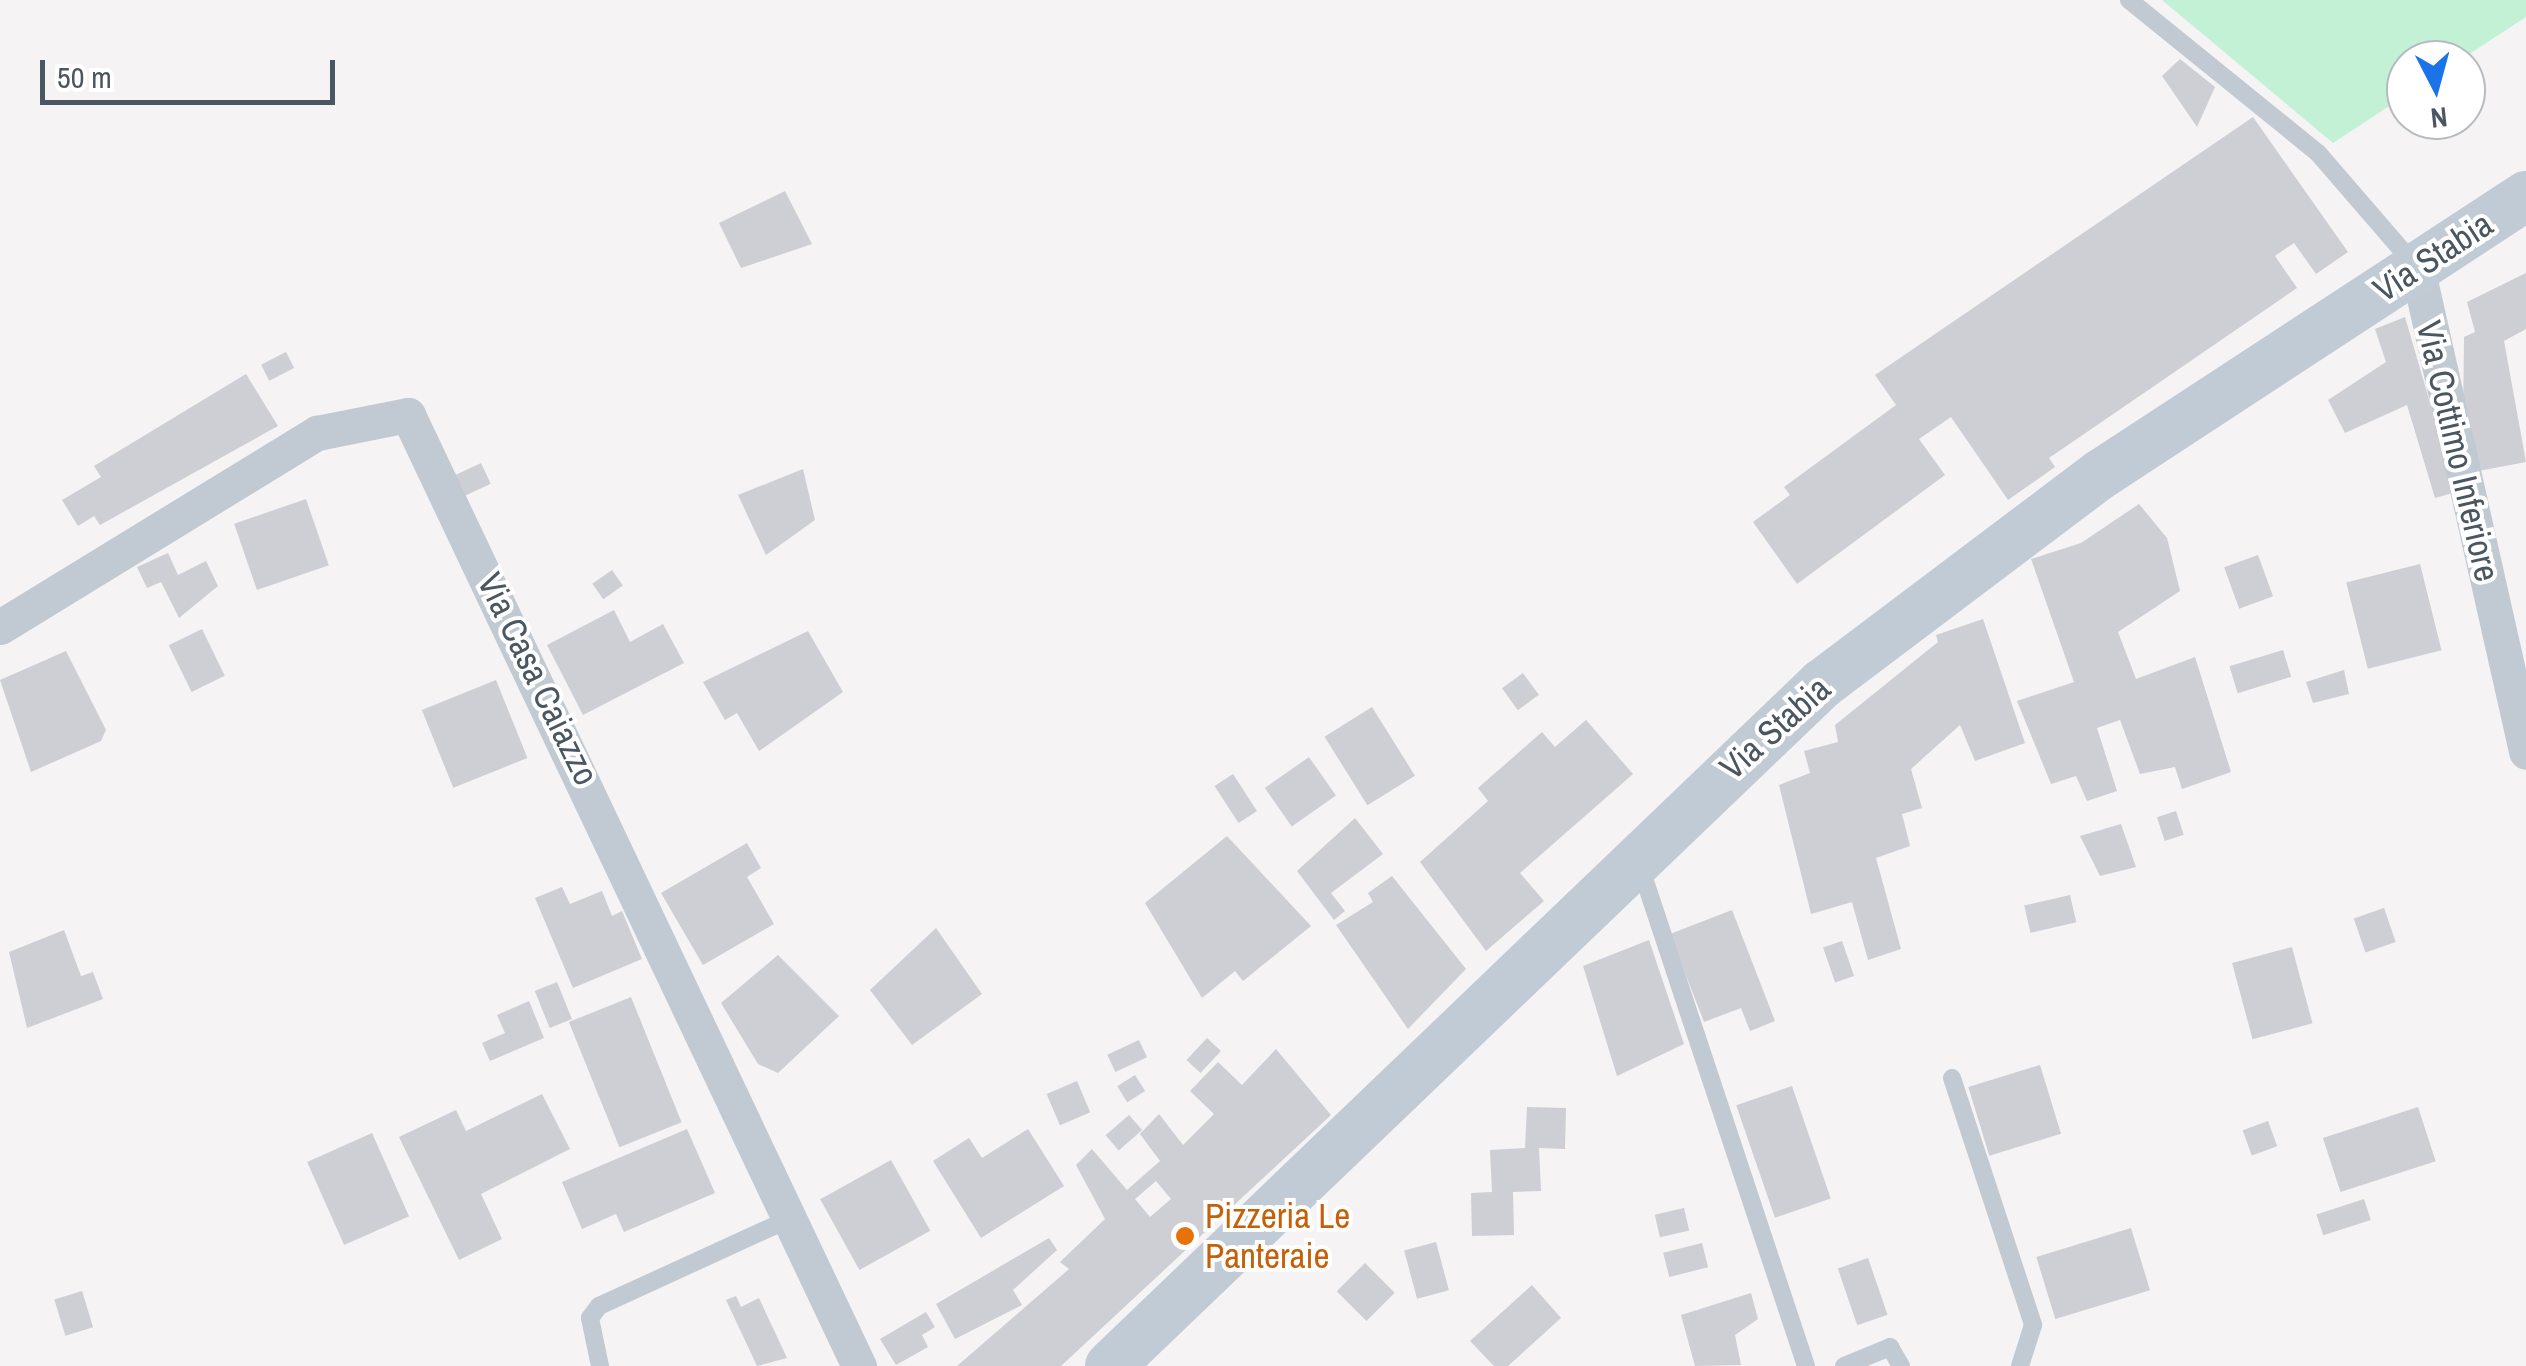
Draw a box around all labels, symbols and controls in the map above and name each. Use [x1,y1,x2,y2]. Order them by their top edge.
scale bar [45,40,340,102]
north arrow [2386,40,2486,140]
text: 50 m [57,57,112,97]
text: N [2429,98,2449,138]
street label: Via Stabia [2366,203,2500,311]
street label: Via Cottimo Inferiore [2408,317,2508,585]
street label: Via Casa Caiazzo [469,566,607,792]
street label: Via Stabia [1711,668,1839,788]
place label: Pizzeria Le Panteraie [1205,1195,1350,1277]
marker: Pizzeria Le Panteraie [1174,1225,1196,1247]

